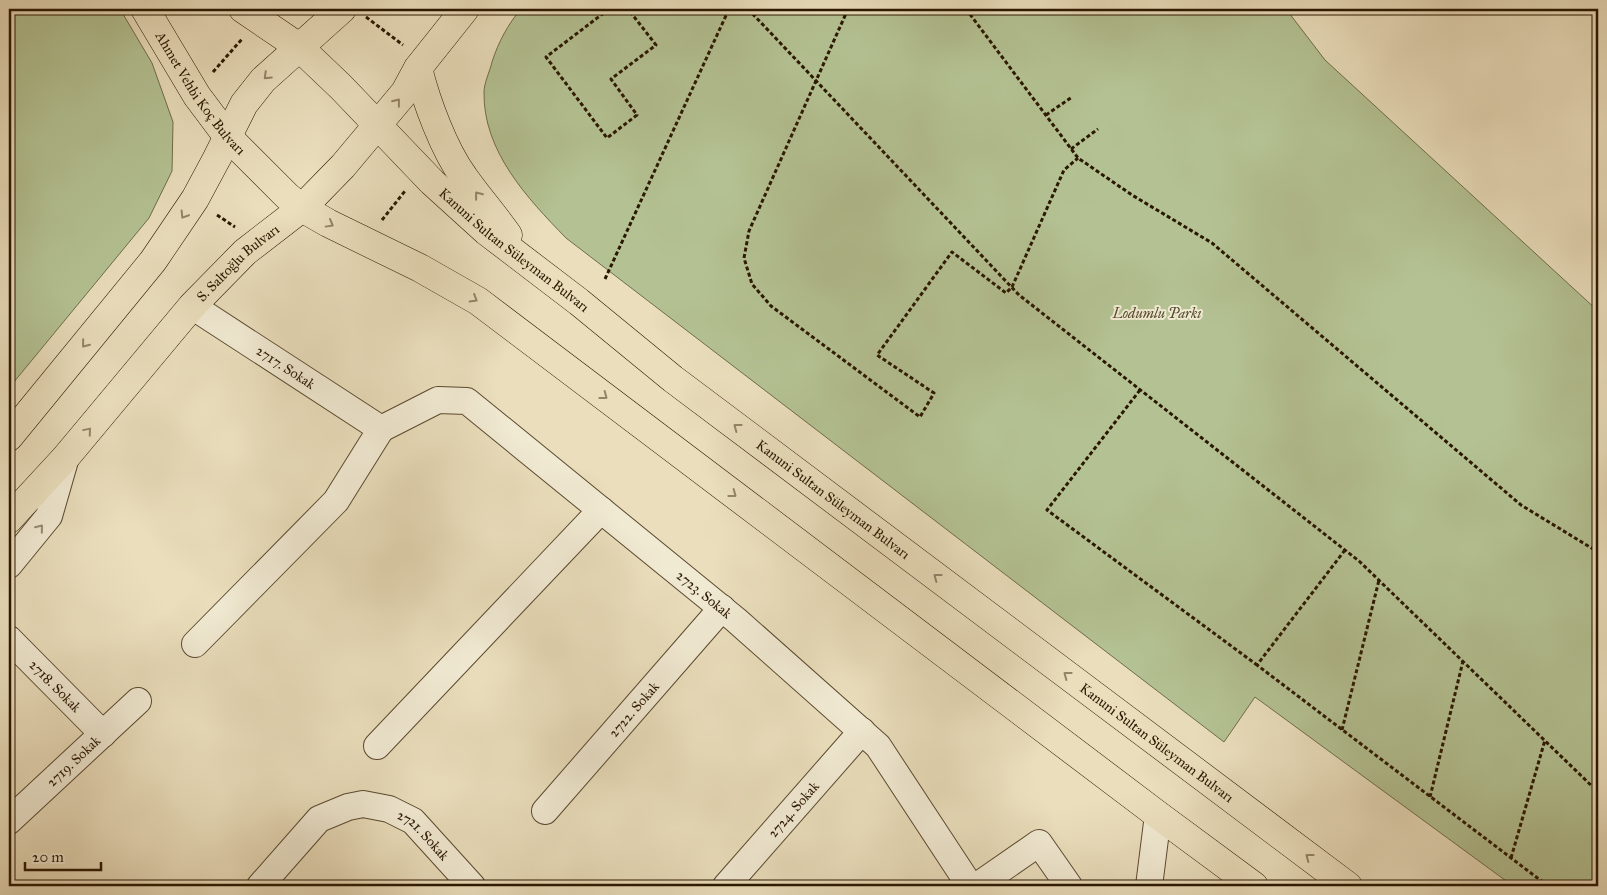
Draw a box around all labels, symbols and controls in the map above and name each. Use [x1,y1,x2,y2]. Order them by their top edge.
street label: Ahmet Vehbi Koç Bulvarı [151,28,249,159]
one-way arrow [264,70,273,79]
one-way arrow [391,98,400,108]
street label: Kanuni Sultan Süleyman Bulvarı [435,185,593,316]
one-way arrow [476,192,484,201]
one-way arrow [181,210,191,219]
one-way arrow [324,218,333,228]
street label: S. Saltoğlu Bulvarı [193,221,283,305]
one-way arrow [468,292,477,302]
park label: Lodumlu Parkı [1112,305,1201,322]
one-way arrow [83,338,91,347]
street label: 2717. Sokak [253,342,319,393]
one-way arrow [598,390,608,399]
one-way arrow [733,424,743,433]
one-way arrow [82,427,91,436]
street label: Kanuni Sultan Süleyman Bulvarı [753,436,913,563]
one-way arrow [727,489,736,497]
one-way arrow [34,524,43,533]
street label: 2723. Sokak [673,567,736,623]
one-way arrow [934,575,943,583]
street label: 2718. Sokak [25,656,85,716]
one-way arrow [1064,672,1073,680]
street label: 2722. Sokak [605,678,663,741]
street label: Kanuni Sultan Süleyman Bulvarı [1076,680,1237,806]
street label: 2719. Sokak [43,732,104,790]
street label: 2724. Sokak [764,778,823,841]
street label: 2721. Sokak [394,806,453,864]
scale bar [25,840,101,872]
text: 20 m [32,848,64,866]
one-way arrow [1306,854,1315,862]

